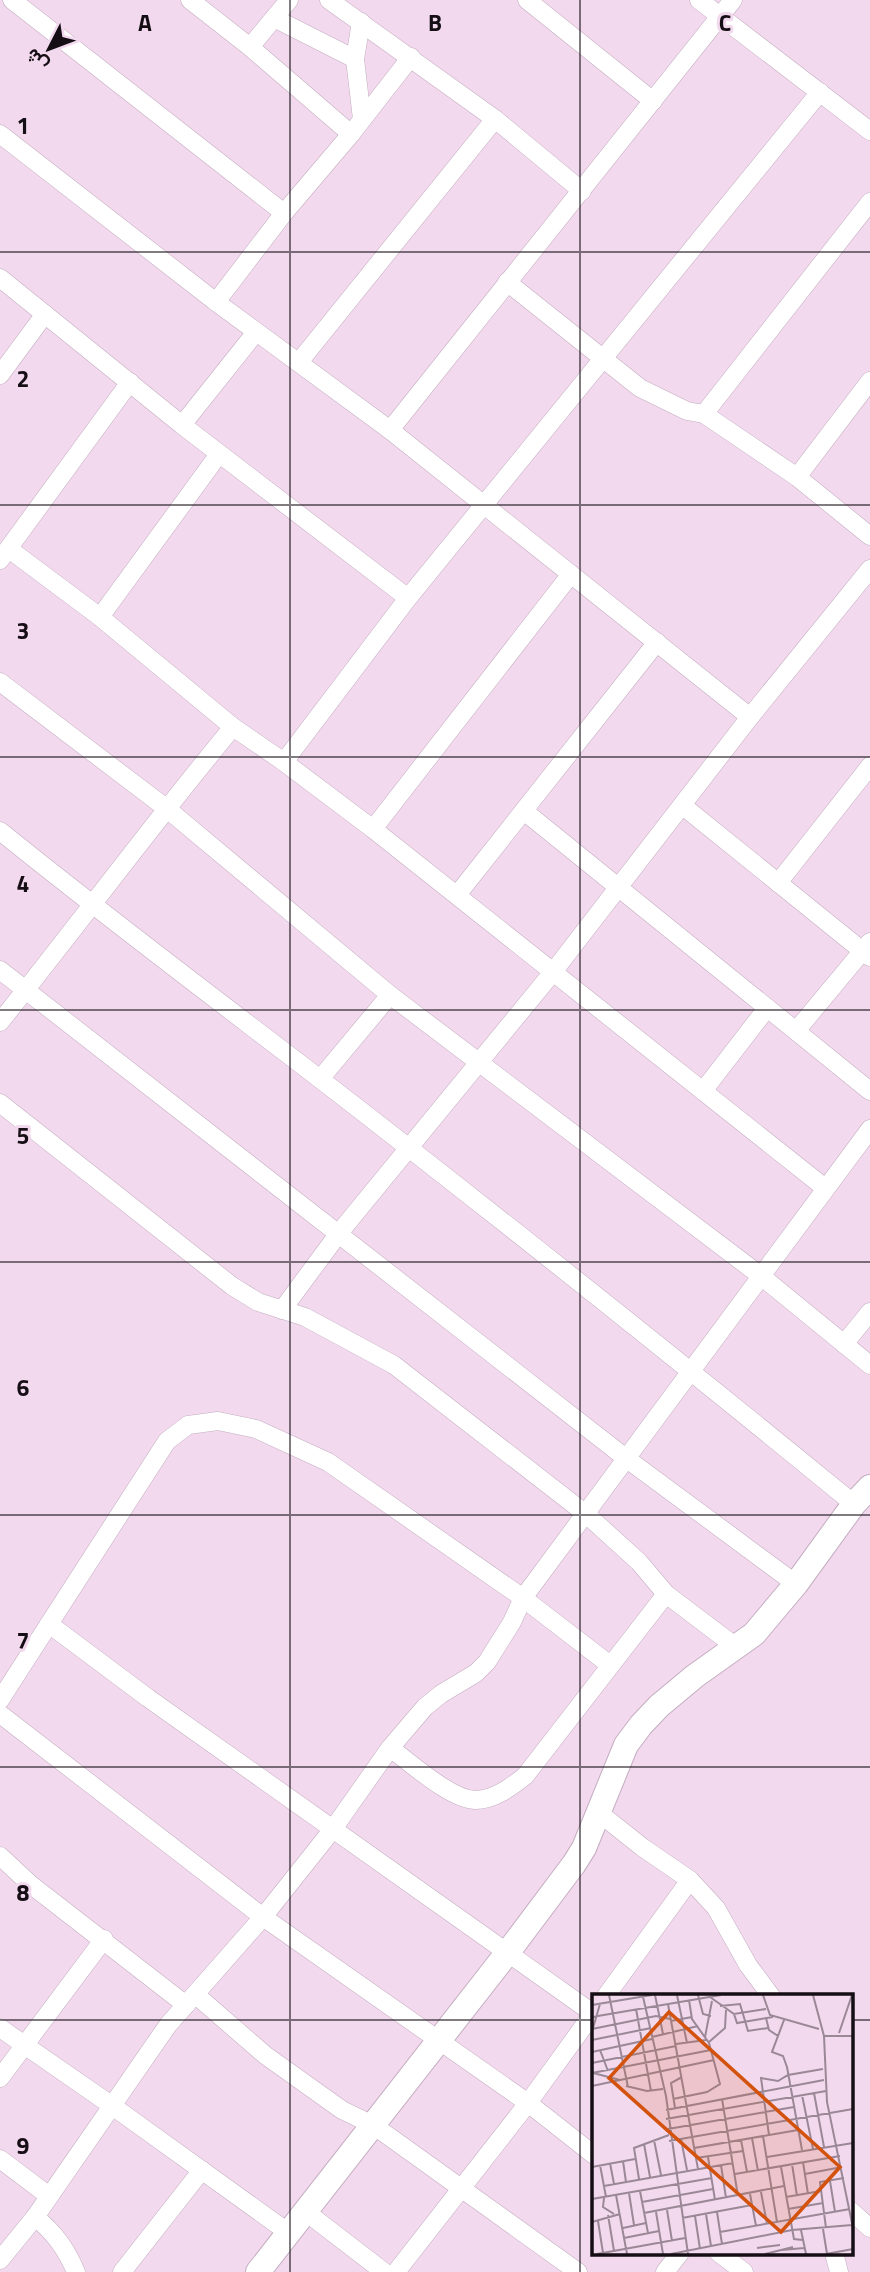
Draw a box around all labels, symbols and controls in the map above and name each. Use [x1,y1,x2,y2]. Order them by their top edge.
text: A [138,5,152,40]
text: B [428,5,442,40]
text: C [719,5,731,40]
north arrow [14,14,84,84]
text: ش [17,42,54,79]
text: 1 [17,108,29,143]
text: 2 [17,361,29,396]
text: 3 [17,613,29,648]
text: 4 [17,866,29,901]
text: 5 [17,1118,29,1153]
text: 6 [17,1370,30,1405]
text: 7 [17,1623,29,1658]
text: 8 [17,1875,30,1910]
inset map [592,1994,852,2254]
text: 9 [17,2128,30,2163]

